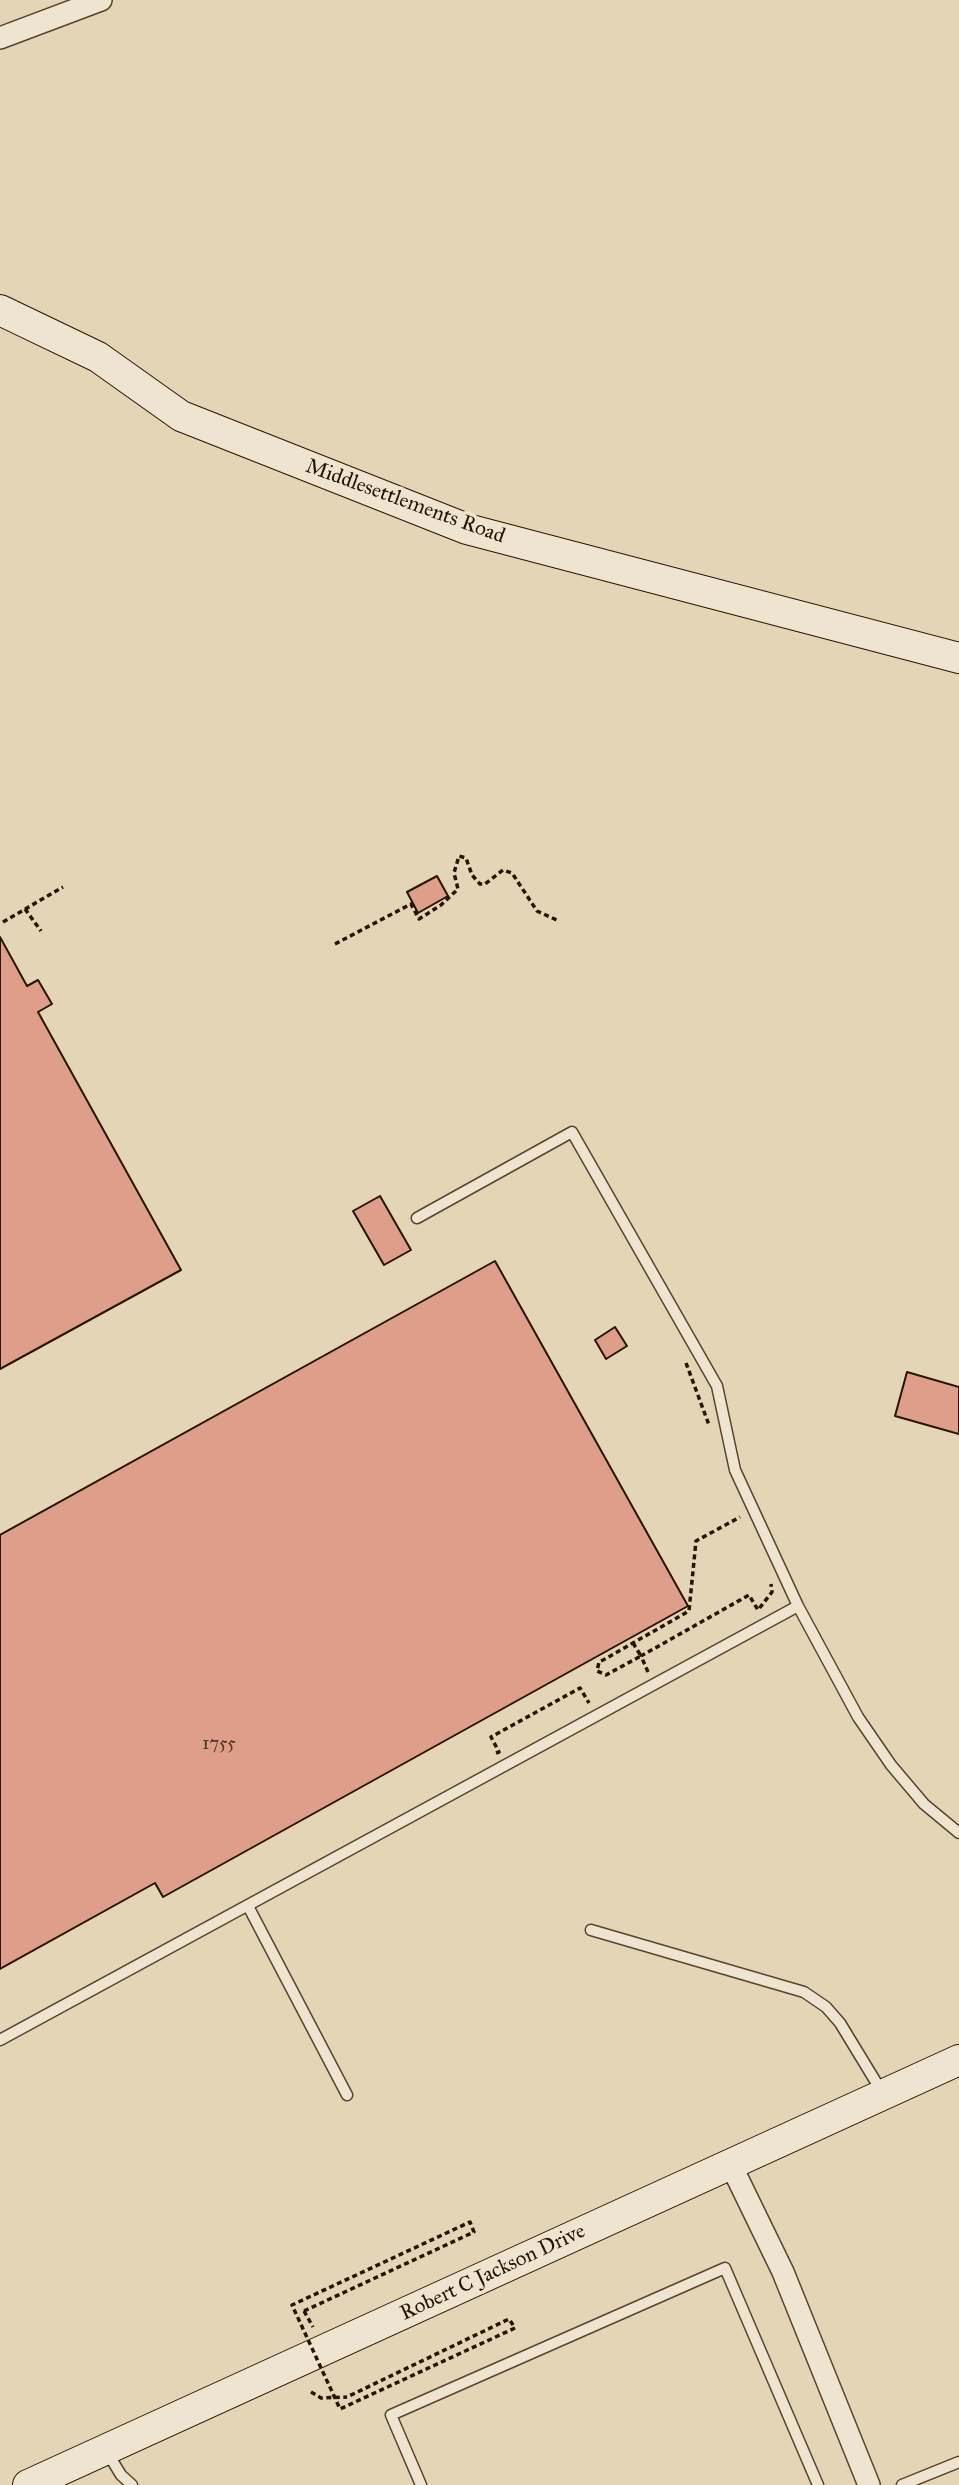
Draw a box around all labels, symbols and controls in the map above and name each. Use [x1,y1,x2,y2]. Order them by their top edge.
street label: Middlesettlements Road [302,454,508,550]
house number: 1755 [202,1734,236,1756]
street label: Robert C Jackson Drive [396,2219,590,2327]

